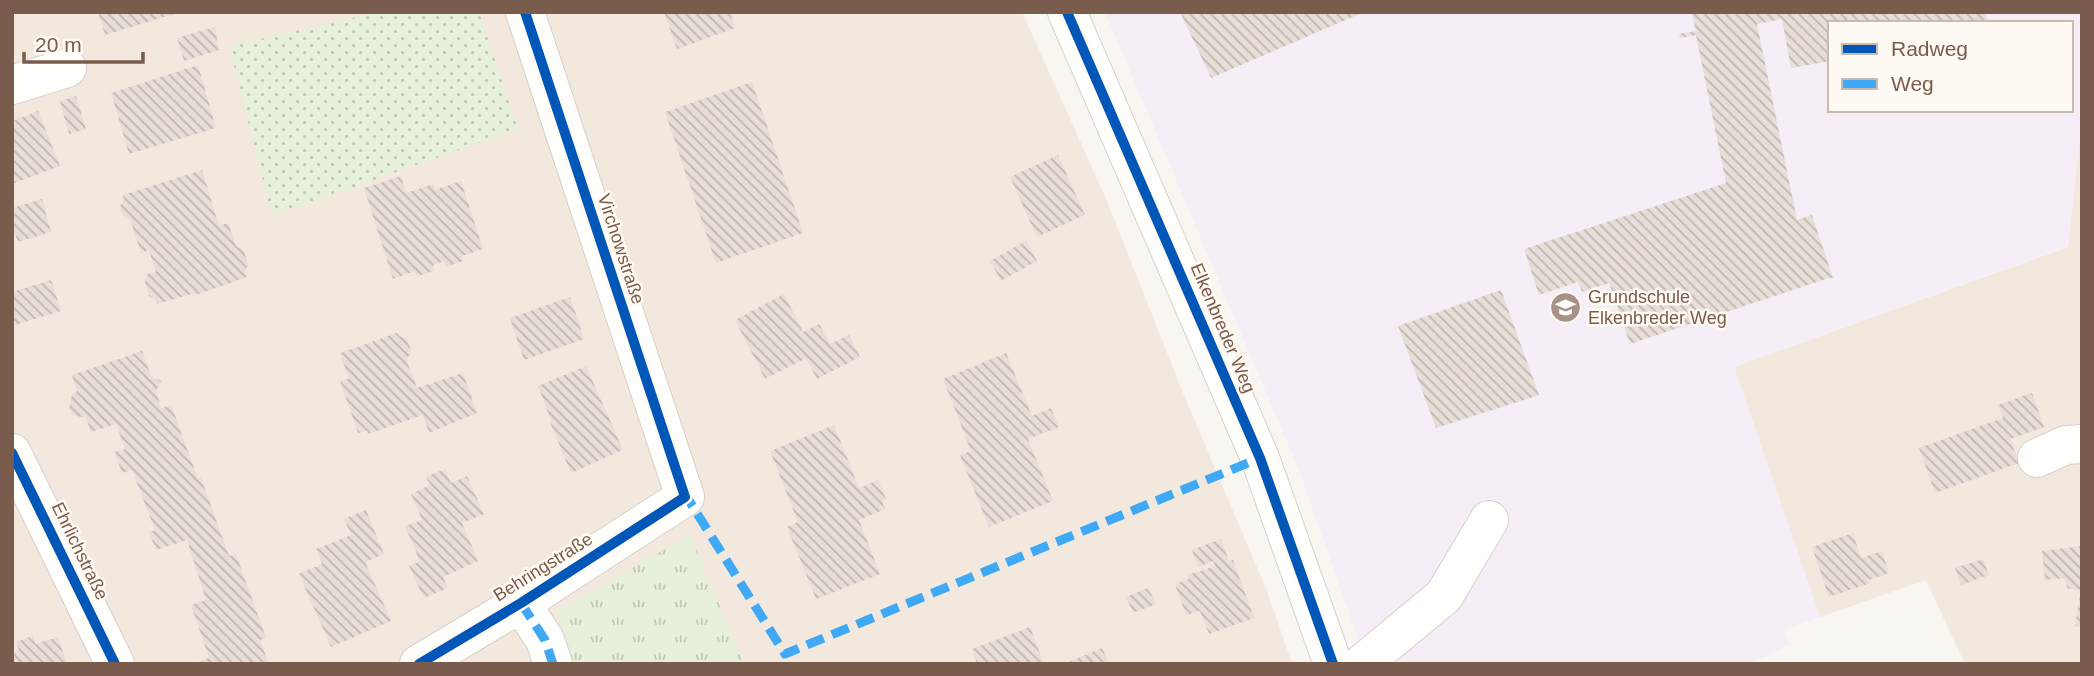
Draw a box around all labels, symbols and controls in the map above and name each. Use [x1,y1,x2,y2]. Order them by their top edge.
scale bar [24,21,144,65]
legend [1828,21,2073,112]
text: 20 m [35,33,82,56]
text: Radweg [1891,37,1968,60]
text: Weg [1891,72,1934,95]
street label: Virchowstraße [594,191,648,307]
street label: Elkenbreder Weg [1187,260,1259,396]
place label: Grundschule Elkenbreder Weg [1588,287,1727,328]
school or university icon: Grundschule Elkenbreder Weg [1548,290,1582,324]
street label: Ehrlichstraße [48,499,112,603]
street label: Behringstraße [490,529,596,605]

